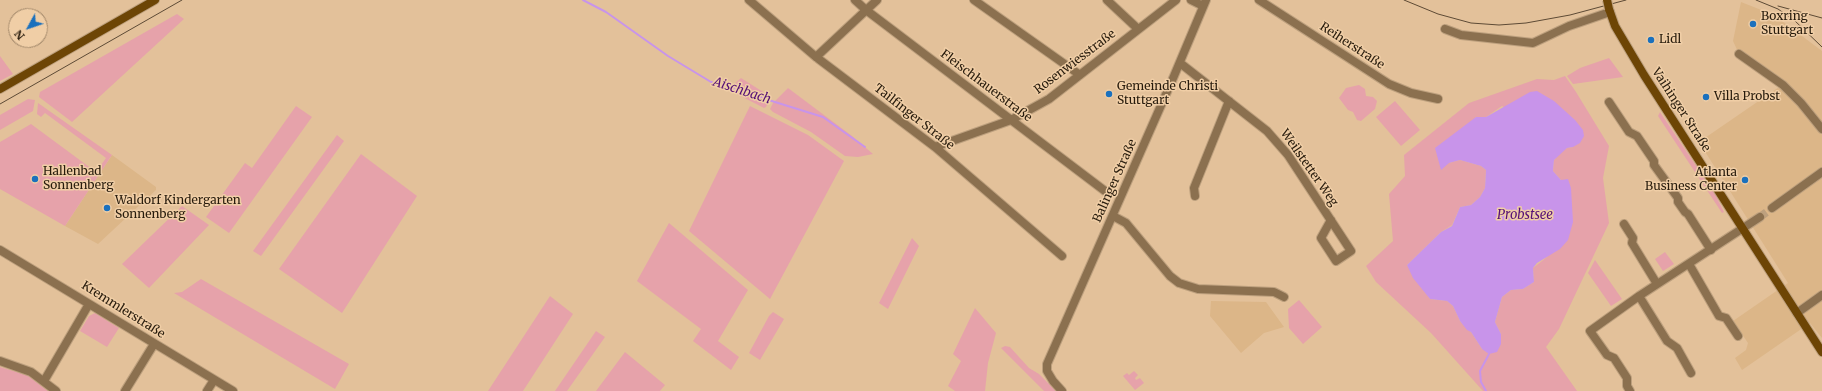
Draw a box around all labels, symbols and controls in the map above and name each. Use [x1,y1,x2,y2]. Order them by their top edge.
north arrow [8,8,48,48]
place label: Boxring Stuttgart [1761,10,1813,38]
marker: Boxring Stuttgart [1748,19,1758,29]
street label: Reiherstraße [1317,20,1387,72]
text: N [11,27,28,43]
street label: Rosenwiesstraße [1032,27,1118,97]
place label: Lidl [1659,33,1681,47]
marker: Lidl [1646,35,1656,45]
street label: Fleischhauerstraße [937,47,1035,125]
street label: Vaihinger Straße [1649,66,1713,154]
water label: Aischbach [711,74,773,108]
place label: Gemeinde Christi Stuttgart [1117,80,1218,108]
street label: Tailfinger Straße [871,81,957,153]
marker: Gemeinde Christi Stuttgart [1104,89,1114,99]
place label: Villa Probst [1714,90,1780,104]
marker: Villa Probst [1701,92,1711,102]
street label: Weilstetter Weg [1277,127,1341,209]
street label: Balinger Straße [1090,137,1140,225]
place label: Hallenbad Sonnenberg [43,165,113,193]
place label: Atlanta Business Center [1645,166,1737,194]
marker: Hallenbad Sonnenberg [30,174,40,184]
marker: Atlanta Business Center [1740,175,1750,185]
place label: Waldorf Kindergarten Sonnenberg [115,194,241,222]
marker: Waldorf Kindergarten Sonnenberg [102,203,112,213]
water label: Probstsee [1497,207,1553,223]
street label: Kremmlerstraße [79,279,167,341]

